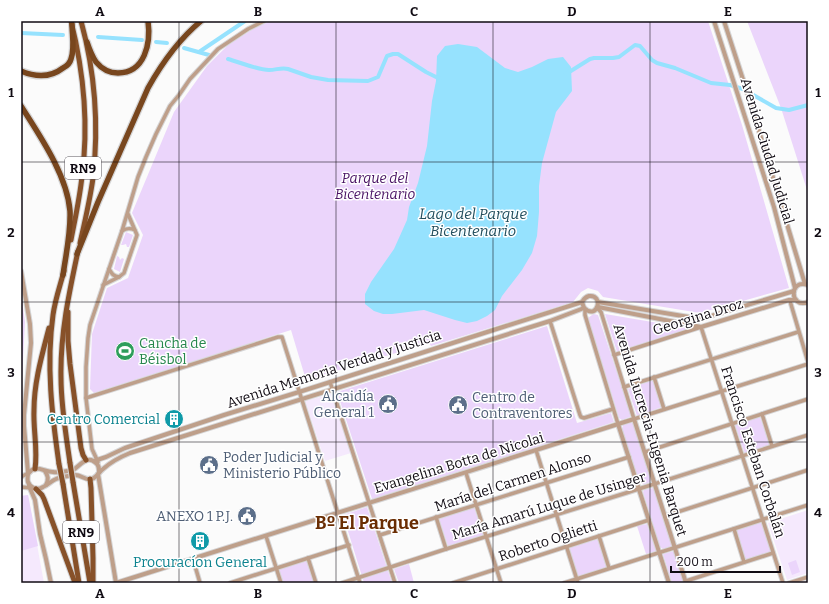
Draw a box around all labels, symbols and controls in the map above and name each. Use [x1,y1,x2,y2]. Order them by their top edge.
text: A [95,4,105,19]
text: B [254,4,262,19]
text: C [410,4,418,19]
text: D [567,4,577,19]
text: E [724,4,732,19]
street label: Avenida Ciudad Judicial [737,76,797,226]
text: 1 [8,85,14,100]
text: 1 [815,85,821,100]
road number: RN9 [65,157,101,179]
park label: Parque del Bicentenario [335,170,415,203]
water label: Lago del Parque Bicentenario [419,205,527,240]
text: 2 [7,225,15,240]
text: 2 [814,225,822,240]
street label: Georgina Droz [651,295,745,339]
street label: Avenida Lucrecia Eugenia Barquet [610,322,690,538]
street label: Avenida Memoria Verdad y Justicia [225,326,444,412]
place label: Cancha de Béisbol [139,335,206,368]
sports icon: Cancha de Béisbol [114,340,136,362]
street label: Francisco Esteban Corbalán [717,364,789,540]
text: 3 [7,365,15,380]
text: 3 [814,365,822,380]
place label: Alcaidía General 1 [314,388,374,421]
place label: Centro de Contraventores [472,389,572,422]
public building icon: Alcaidía General 1 [377,393,399,415]
public building icon: Centro de Contraventores [447,394,469,416]
building icon: Centro Comercial [163,408,185,430]
place label: Centro Comercial [47,411,160,428]
street label: Evangelina Botta de Nicolai [372,429,546,497]
place label: Poder Judicial y Ministerio Público [223,449,341,482]
street label: María del Carmen Alonso [433,449,593,515]
public building icon: Poder Judicial y Ministerio Público [198,454,220,476]
street label: María Amarú Luque de Usinger [450,468,648,544]
text: 4 [7,505,15,520]
public building icon: ANEXO 1 P.J. [236,505,258,527]
text: 4 [814,505,822,520]
place label: ANEXO 1 P.J. [156,508,233,525]
district label: Bº El Parque [315,512,419,534]
street label: Roberto Oglietti [497,517,599,565]
road number: RN9 [63,521,99,543]
building icon: Procuracíon General [189,530,211,552]
scale bar [671,548,780,574]
place label: Procuracíon General [133,554,267,571]
text: 200 m [677,555,713,569]
text: A [95,586,105,601]
text: B [254,586,262,601]
text: C [410,586,418,601]
text: D [567,586,577,601]
text: E [724,586,732,601]

